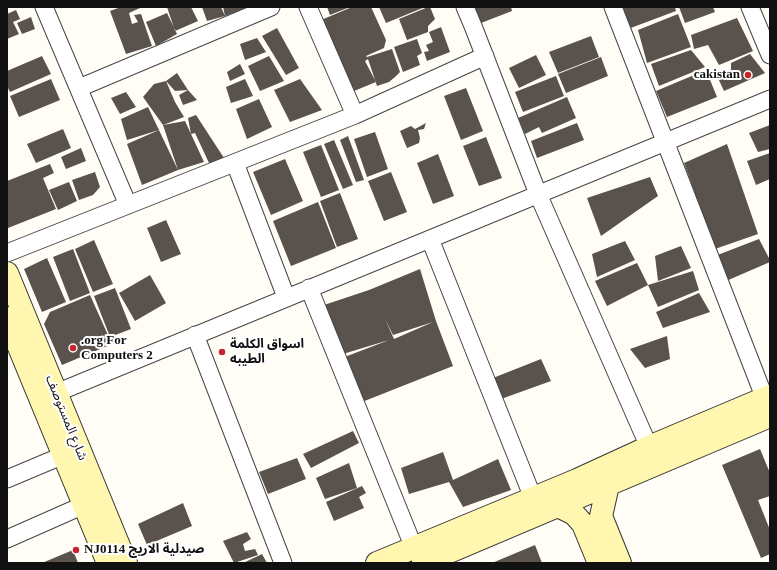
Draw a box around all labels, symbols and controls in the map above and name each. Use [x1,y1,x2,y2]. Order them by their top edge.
place label: cakistan [694,67,740,83]
marker: cakistan [743,70,753,80]
place label: .org For Computers 2 [81,333,153,364]
place label: اسواق الكلمة الطيبه [230,337,304,368]
marker: .org For Computers 2 [68,343,78,353]
marker: اسواق الكلمة الطيبه [217,347,227,357]
street label: شارع المستوصف [42,373,90,463]
place label: NJ0114 صيدلية الاريج [84,542,204,558]
marker: NJ0114 صيدلية الاريج [71,545,81,555]

